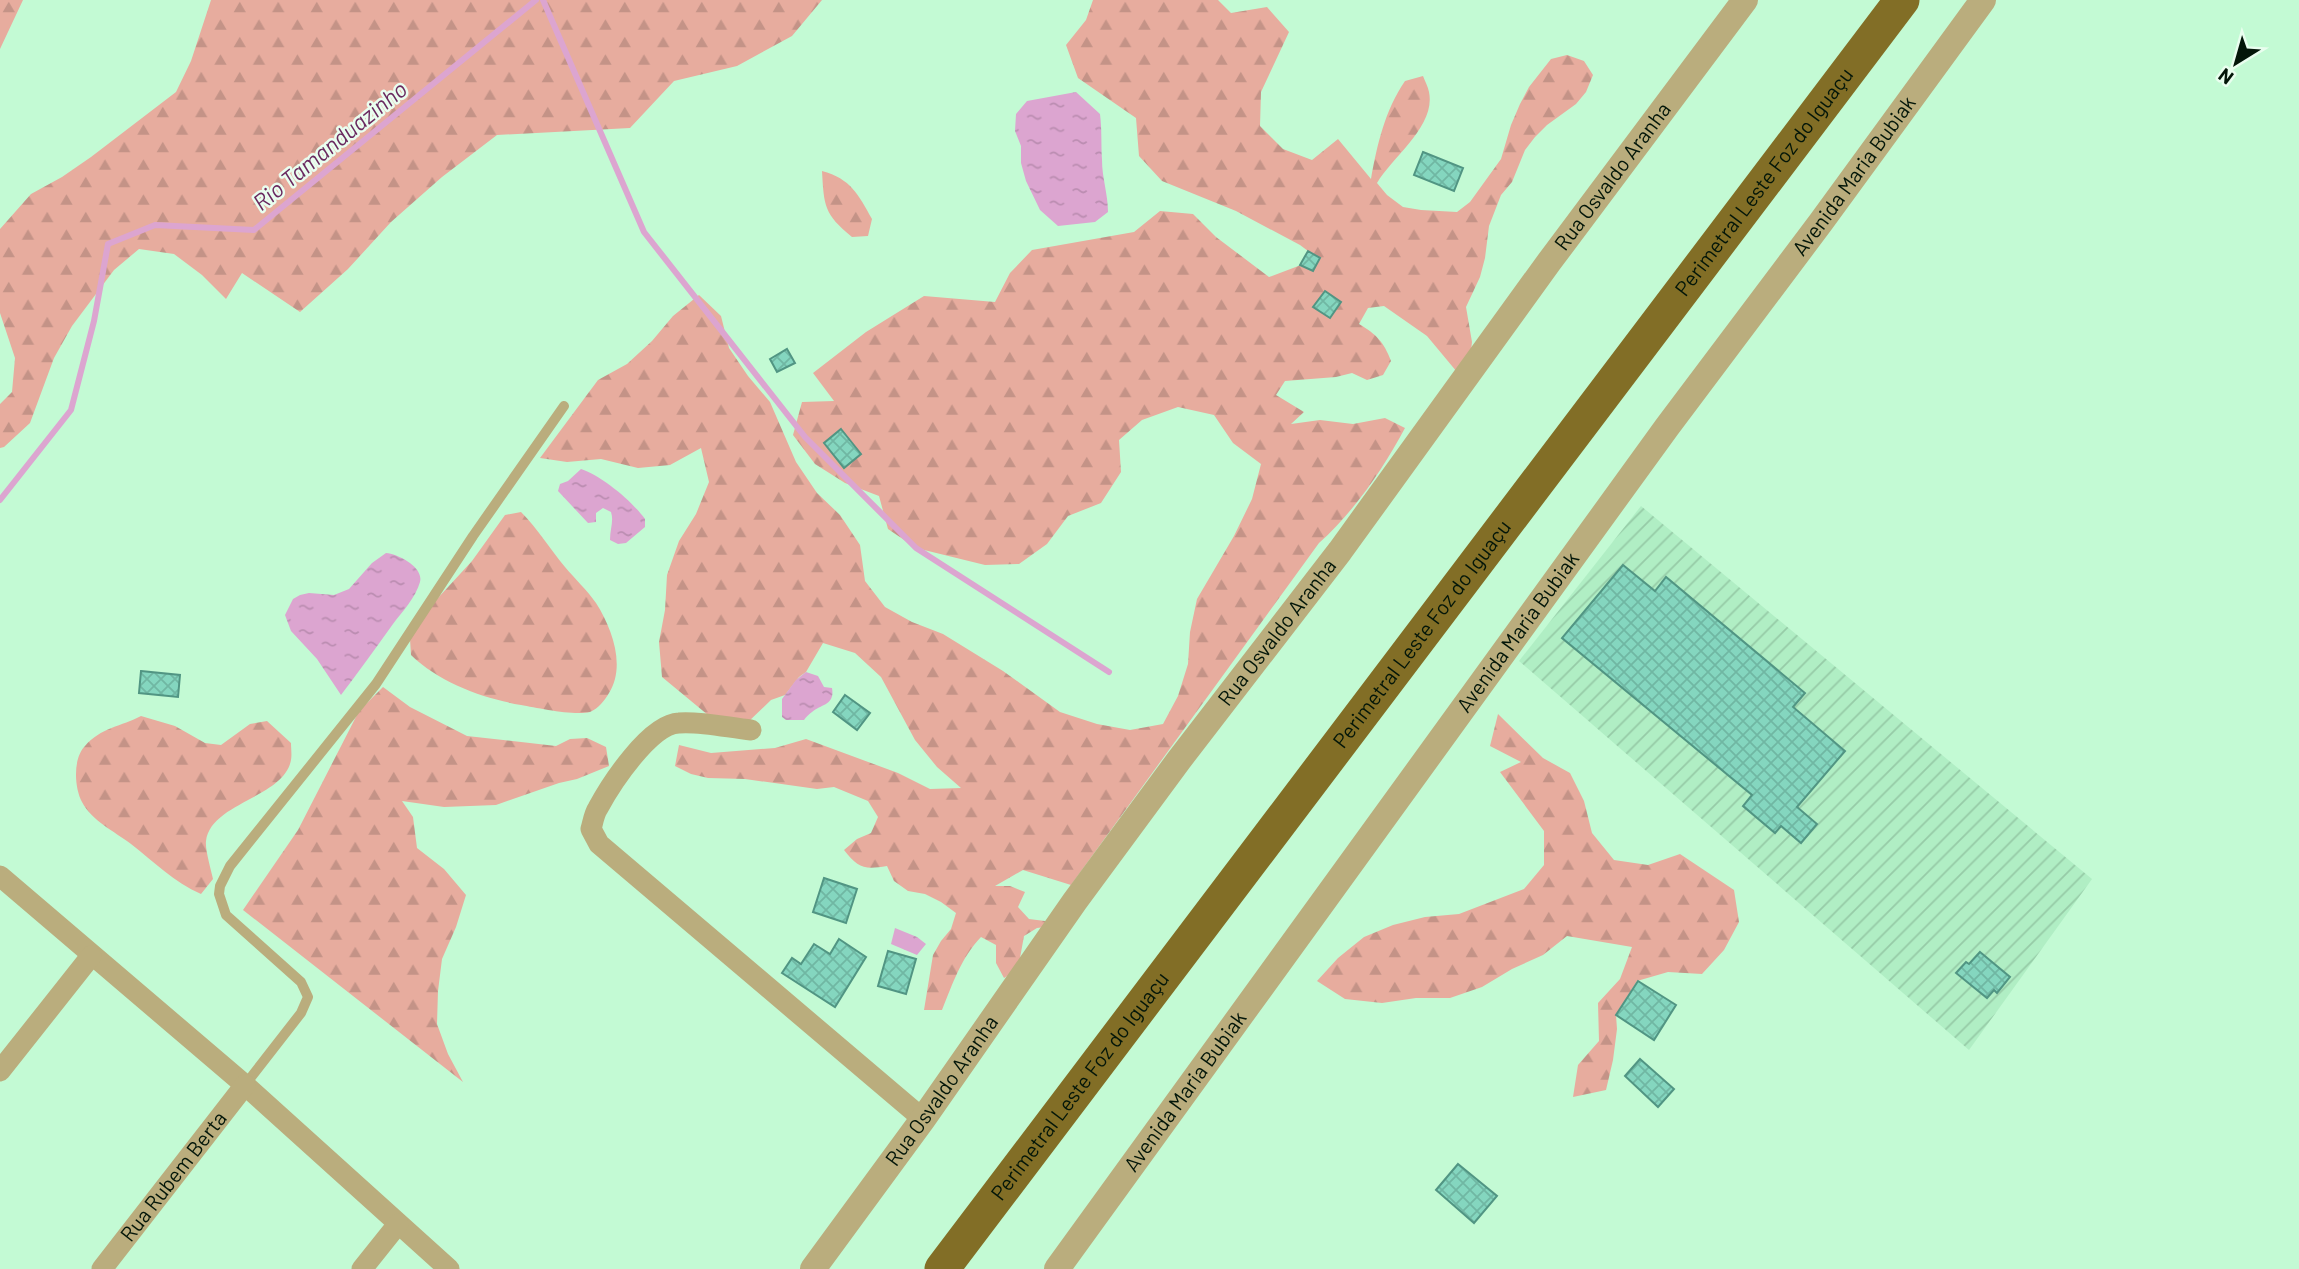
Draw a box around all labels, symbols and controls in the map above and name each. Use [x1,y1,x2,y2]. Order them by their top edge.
north arrow [2201,28,2271,98]
street label: Perimetral Leste Foz do Iguaçu [1669,62,1857,300]
text: N [2213,64,2237,90]
water label: Rio Tamanduazinho [247,75,412,216]
street label: Avenida Maria Bubiak [1786,90,1920,260]
street label: Rua Osvaldo Aranha [1548,97,1675,255]
street label: Perimetral Leste Foz do Iguaçu [1327,514,1515,752]
street label: Avenida Maria Bubiak [1450,547,1583,717]
street label: Rua Osvaldo Aranha [1212,553,1340,710]
street label: Perimetral Leste Foz do Iguaçu [985,966,1173,1204]
street label: Avenida Maria Bubiak [1118,1006,1251,1176]
street label: Rua Osvaldo Aranha [879,1010,1003,1170]
street label: Rua Rubem Berta [114,1106,231,1246]

